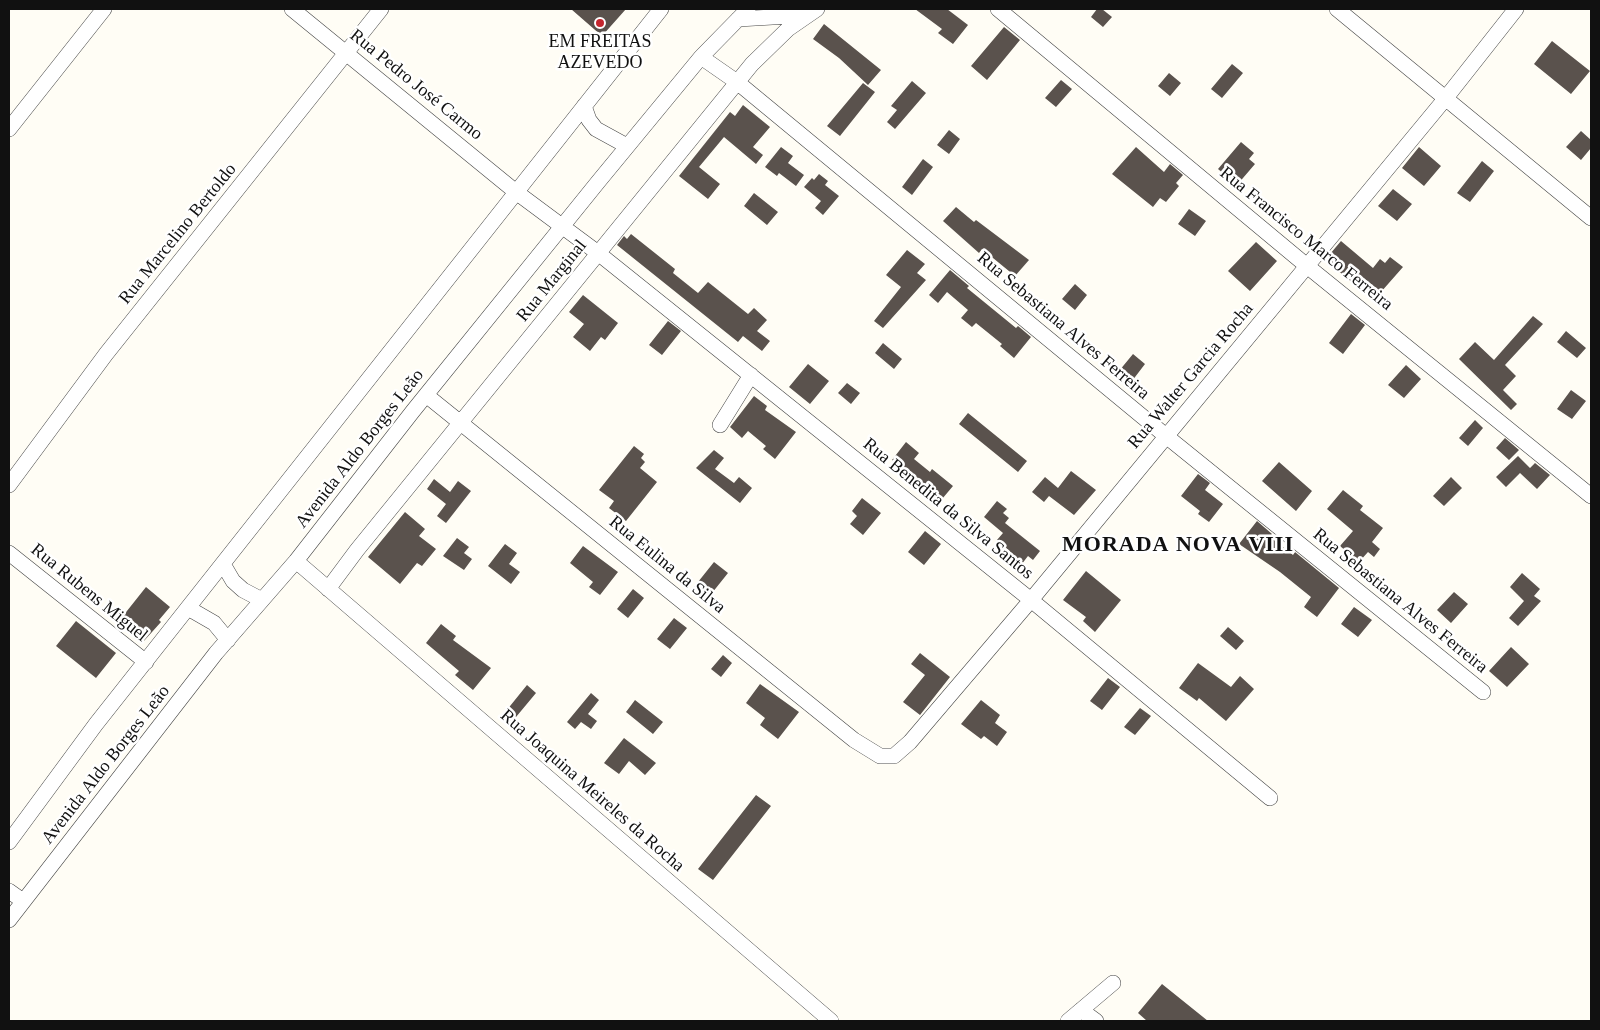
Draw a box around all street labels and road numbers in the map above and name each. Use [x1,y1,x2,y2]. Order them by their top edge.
street label: Rua Pedro José Carmo [345,25,487,145]
street label: Rua Marcelino Bertoldo [115,159,241,309]
street label: Rua Francisco Marco Ferreira [1215,163,1397,315]
street label: Rua Marginal [512,236,592,326]
street label: Rua Sebastiana Alves Ferreira [972,248,1154,404]
street label: Rua Walter Garcia Rocha [1124,299,1258,453]
street label: Avenida Aldo Borges Leão [291,365,429,533]
street label: Rua Benedita da Silva Santos [858,434,1038,584]
street label: Rua Eulina da Silva [604,511,730,619]
street label: Rua Sebastiana Alves Ferreira [1308,524,1492,678]
street label: Rua Rubens Miguel [26,539,152,647]
street label: Avenida Aldo Borges Leão [37,681,175,849]
street label: Rua Joaquina Meireles da Rocha [496,705,688,877]

